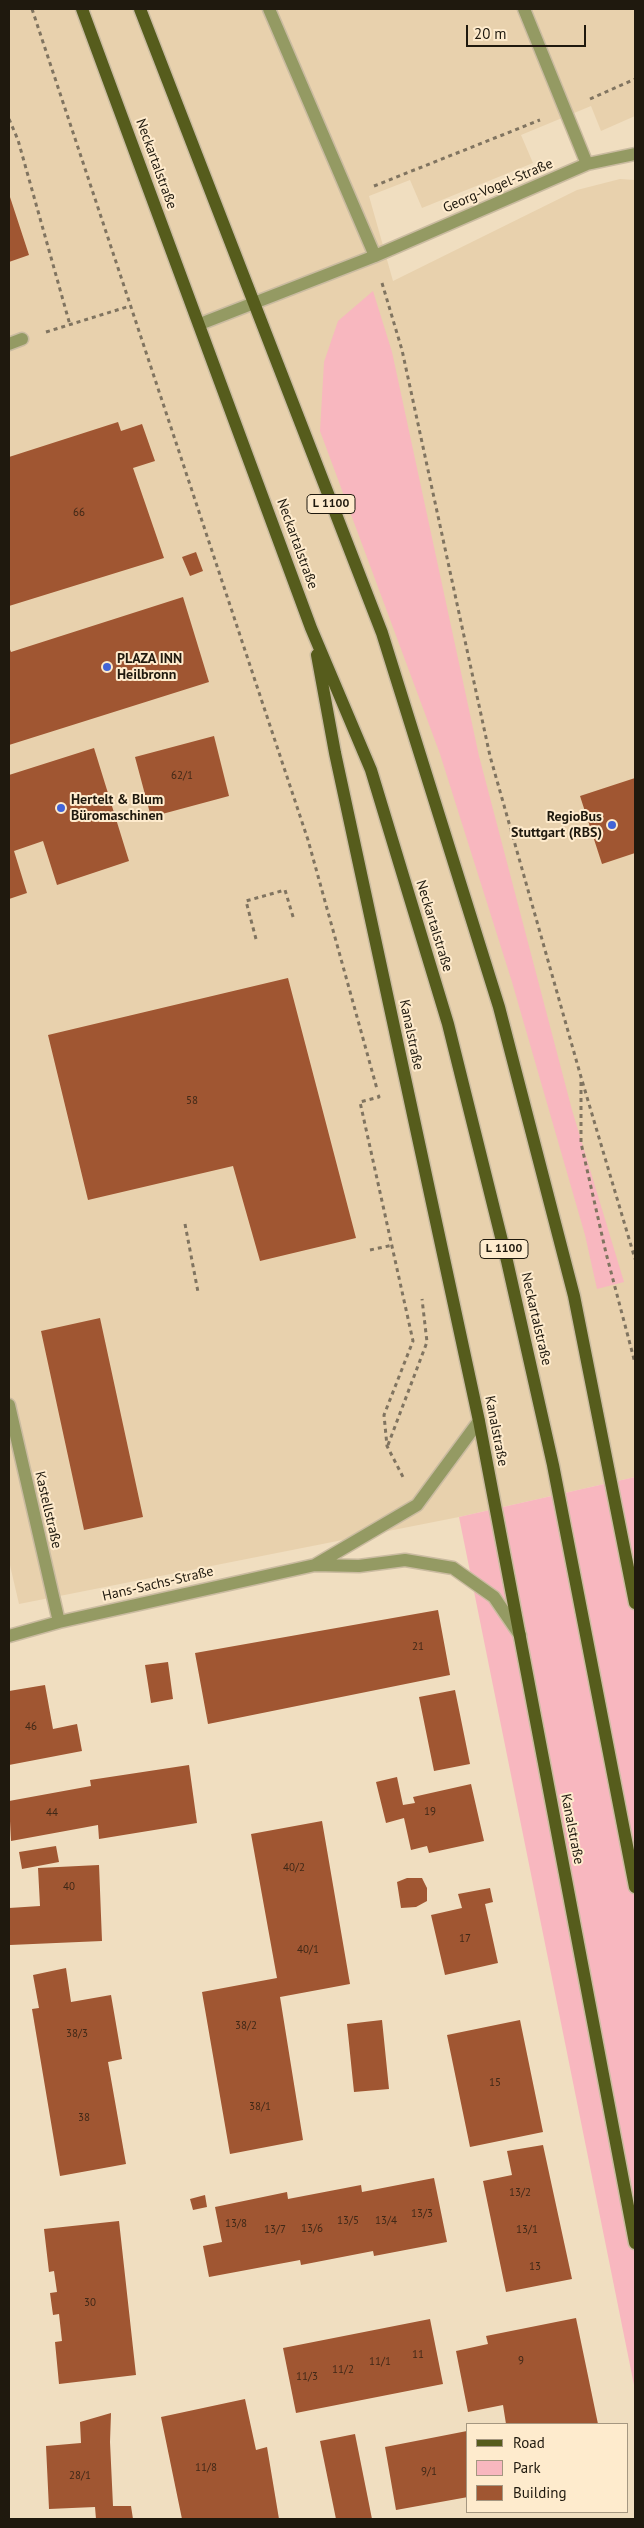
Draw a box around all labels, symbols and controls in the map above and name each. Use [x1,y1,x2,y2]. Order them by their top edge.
scale bar [469,15,589,47]
text: 20 m [474,24,507,43]
street label: Neckartalstraße [132,116,180,212]
street label: Georg-Vogel-Straße [441,155,555,217]
road number: L 1100 [307,494,355,514]
street label: Neckartalstraße [273,496,321,592]
house number: 66 [73,506,85,520]
place label: PLAZA INN Heilbronn [117,651,182,684]
marker: PLAZA INN Heilbronn [101,661,113,673]
house number: 62/1 [171,769,193,783]
place label: Hertelt & Blum Büromaschinen [71,792,163,824]
marker: Hertelt & Blum Büromaschinen [55,802,67,814]
place label: RegioBus Stuttgart (RBS) [511,809,602,842]
marker: RegioBus Stuttgart (RBS) [606,819,618,831]
street label: Neckartalstraße [412,878,456,974]
street label: Kanalstraße [395,998,427,1072]
house number: 58 [186,1094,198,1108]
road number: L 1100 [480,1240,528,1258]
street label: Neckartalstraße [517,1271,555,1367]
street label: Kanalstraße [481,1394,511,1468]
street label: Kastellstraße [31,1470,65,1550]
street label: Hans-Sachs-Straße [101,1563,215,1605]
house number: 21 [412,1640,424,1654]
house number: 46 [25,1720,37,1734]
street label: Kanalstraße [557,1792,587,1866]
house number: 19 [424,1805,436,1819]
house number: 44 [46,1806,58,1820]
house number: 40/2 [283,1861,305,1875]
house number: 40 [63,1880,75,1894]
house number: 17 [459,1932,471,1946]
house number: 40/1 [297,1943,319,1957]
house number: 38/2 [235,2019,257,2033]
house number: 38/3 [66,2027,88,2041]
house number: 15 [489,2076,501,2090]
house number: 38/1 [249,2100,271,2114]
house number: 38 [78,2111,90,2125]
house number: 13/2 [509,2186,531,2200]
house number: 13/3 [411,2207,433,2221]
house number: 13/5 [337,2214,359,2228]
house number: 13/4 [375,2214,397,2228]
house number: 13/8 [225,2217,247,2231]
house number: 13/6 [301,2222,323,2236]
house number: 13/7 [264,2223,286,2237]
house number: 13/1 [516,2223,538,2237]
house number: 13 [529,2260,541,2274]
house number: 30 [84,2296,96,2310]
house number: 11 [412,2348,424,2362]
house number: 9 [518,2354,524,2368]
house number: 11/1 [369,2355,391,2369]
house number: 11/2 [332,2363,354,2377]
house number: 11/3 [296,2370,318,2384]
legend [467,2423,629,2513]
text: Road [513,2433,545,2452]
text: Park [513,2458,541,2477]
house number: 11/8 [195,2461,217,2475]
house number: 9/1 [421,2465,437,2479]
house number: 28/1 [69,2469,91,2483]
text: Building [513,2483,567,2502]

